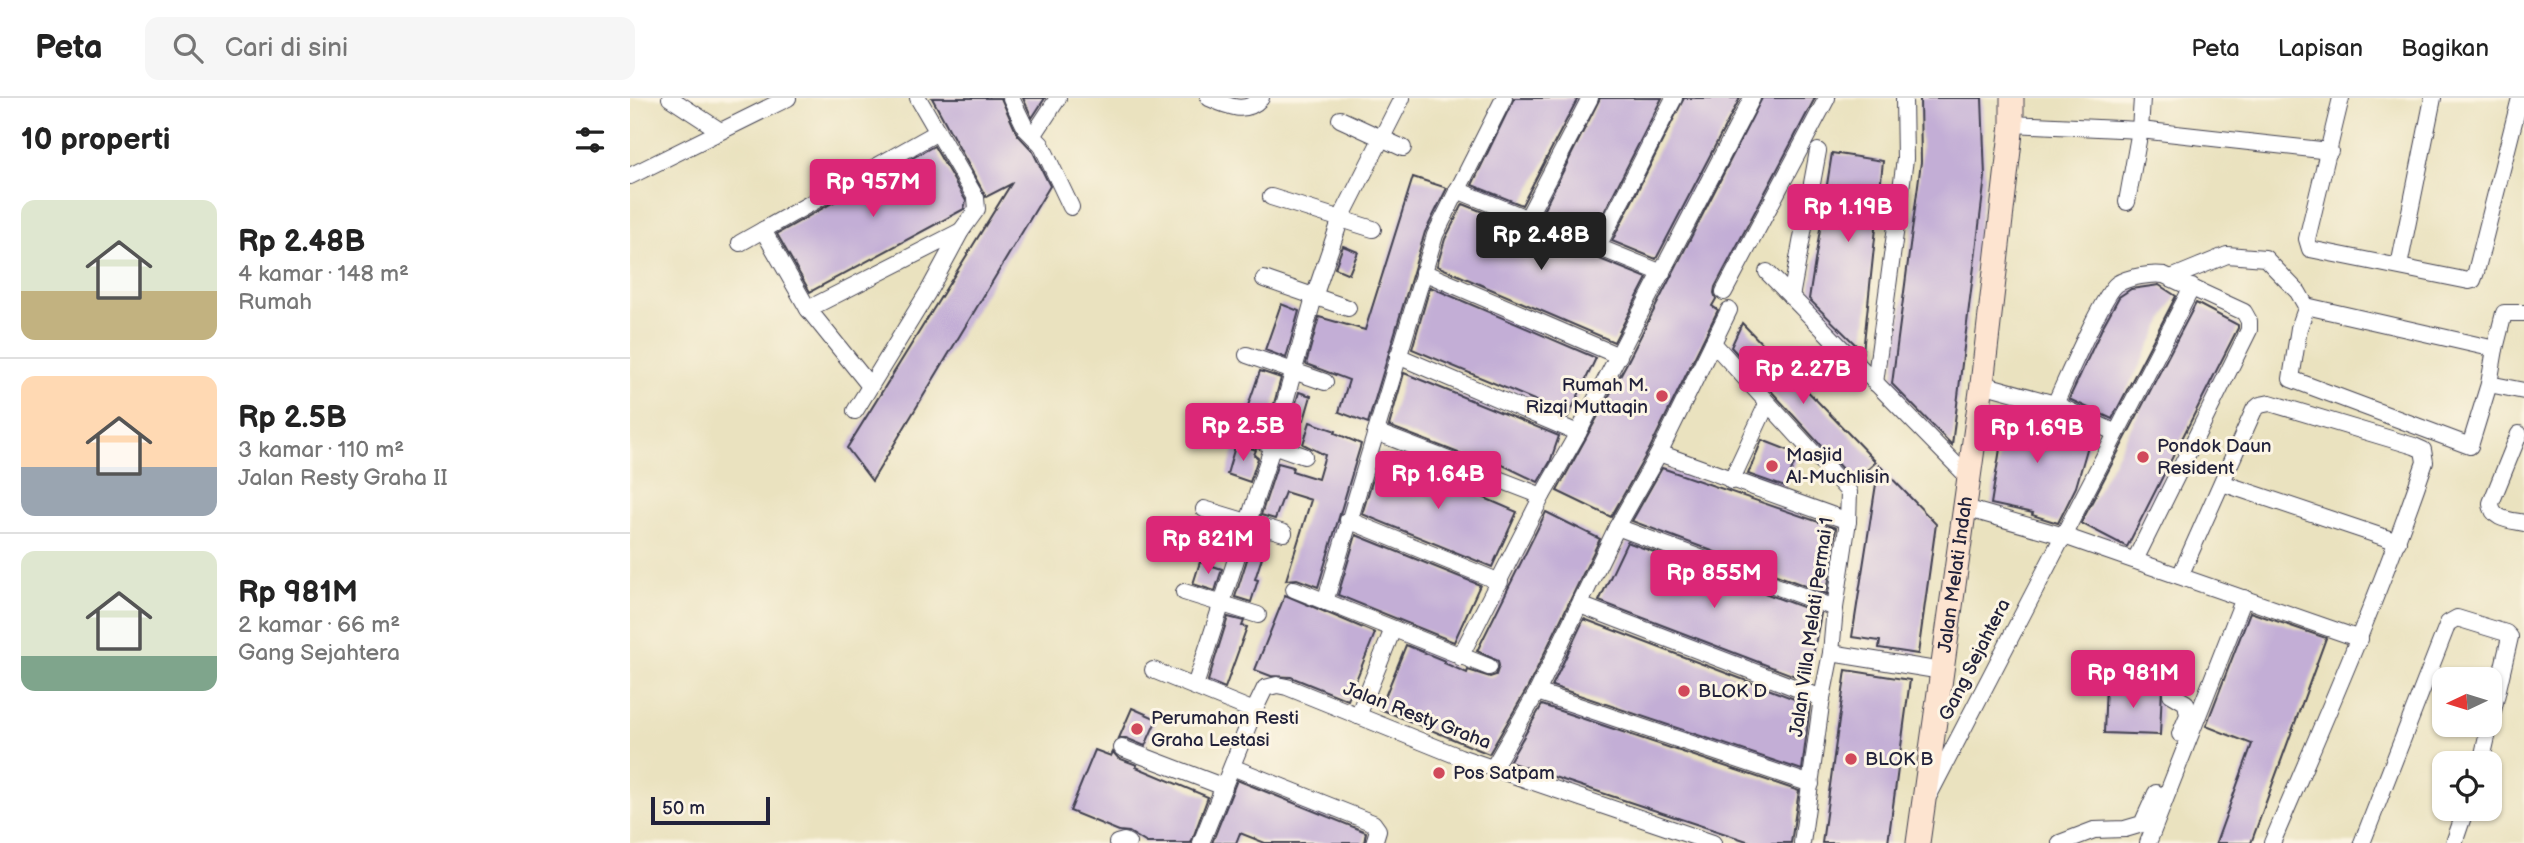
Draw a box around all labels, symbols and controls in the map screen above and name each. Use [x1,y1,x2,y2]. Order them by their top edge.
search box [145,17,635,80]
text: Peta [35,28,103,68]
icon: search [169,29,207,67]
text: Cari di sini [225,33,348,64]
text: Peta [2191,34,2240,63]
text: Lapisan [2278,34,2363,63]
text: Bagikan [2401,34,2489,63]
icon: filters [571,121,609,159]
text: 10 properti [21,122,170,158]
pin: Rp 957M [808,159,938,219]
text: Rp 957M [826,168,920,196]
pin: Rp 1.19B [1776,184,1920,244]
text: Rp 1.19B [1803,193,1893,221]
pin: Rp 2.48B [1469,212,1613,272]
text: Rp 2.48B [1492,221,1590,249]
text: Rp 2.48B [238,224,365,260]
icon: home [77,228,161,312]
text: 4 kamar · 148 m² [238,260,409,288]
text: Rumah [238,288,312,316]
pin: Rp 2.27B [1731,346,1875,406]
text: Rp 2.27B [1755,355,1851,383]
place label: Rumah M. Rizqi Muttaqin [1525,374,1648,419]
marker: Rumah M. Rizqi Muttaqin [1654,388,1670,404]
text: Rp 2.5B [238,400,347,436]
icon: home [77,404,161,488]
pin: Rp 2.5B [1178,404,1308,463]
pin: Rp 1.69B [1965,406,2109,465]
text: Rp 2.5B [1201,412,1285,440]
text: Rp 1.69B [1990,414,2084,442]
place label: Pondok Daun Resident [2157,435,2271,480]
text: 3 kamar · 110 m² [238,436,404,464]
place label: Masjid Al-Muchlisin [1786,444,1890,489]
marker: Pondok Daun Resident [2135,449,2151,465]
pin: Rp 1.64B [1366,452,1510,511]
marker: Masjid Al-Muchlisin [1764,458,1780,474]
text: Rp 1.64B [1391,460,1485,488]
text: Jalan Resty Graha II [238,464,448,492]
street label: Jalan Melati Indah [1933,495,1978,654]
street label: Jalan Villa Melati Permai 1 [1785,516,1839,738]
pin: Rp 821M [1143,517,1273,576]
text: Rp 821M [1162,525,1254,553]
pin: Rp 855M [1649,550,1779,610]
text: Rp 855M [1666,559,1762,587]
text: Rp 981M [238,575,358,611]
icon: home [77,579,161,663]
street label: Gang Sejahtera [1934,595,2016,725]
text: 2 kamar · 66 m² [238,611,400,639]
text: Gang Sejahtera [238,639,400,667]
pin: Rp 981M [2068,650,2198,710]
text: Rp 981M [2087,659,2179,687]
north arrow [2432,667,2502,737]
map controls [2432,667,2502,821]
street label: Jalan Resty Graha [1340,677,1494,755]
place label: BLOK D [1698,680,1767,703]
marker: BLOK D [1676,683,1692,699]
place label: Perumahan Resti Graha Lestasi [1151,707,1299,752]
marker: Perumahan Resti Graha Lestasi [1129,721,1145,737]
place label: BLOK B [1865,748,1933,771]
marker: BLOK B [1843,751,1859,767]
button: locate [2432,751,2502,821]
place label: Pos Satpam [1453,762,1555,785]
marker: Pos Satpam [1431,765,1447,781]
scale bar [651,794,770,826]
text: 50 m [662,797,705,820]

